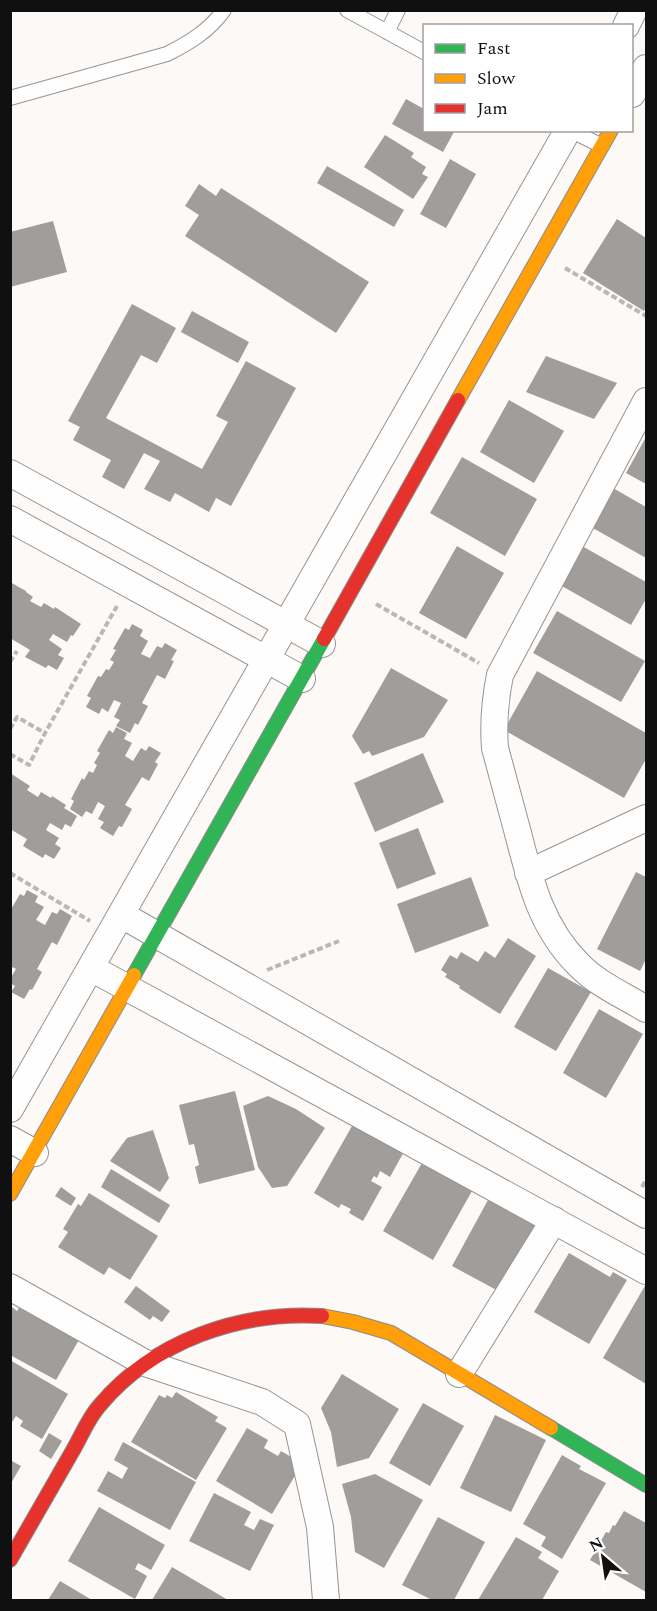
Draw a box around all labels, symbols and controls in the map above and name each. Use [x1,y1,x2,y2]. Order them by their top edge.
legend [423,24,633,132]
text: Fast [477,35,510,62]
text: Slow [477,65,516,92]
text: Jam [477,95,508,122]
north arrow [573,1527,633,1587]
text: N [585,1531,608,1558]

